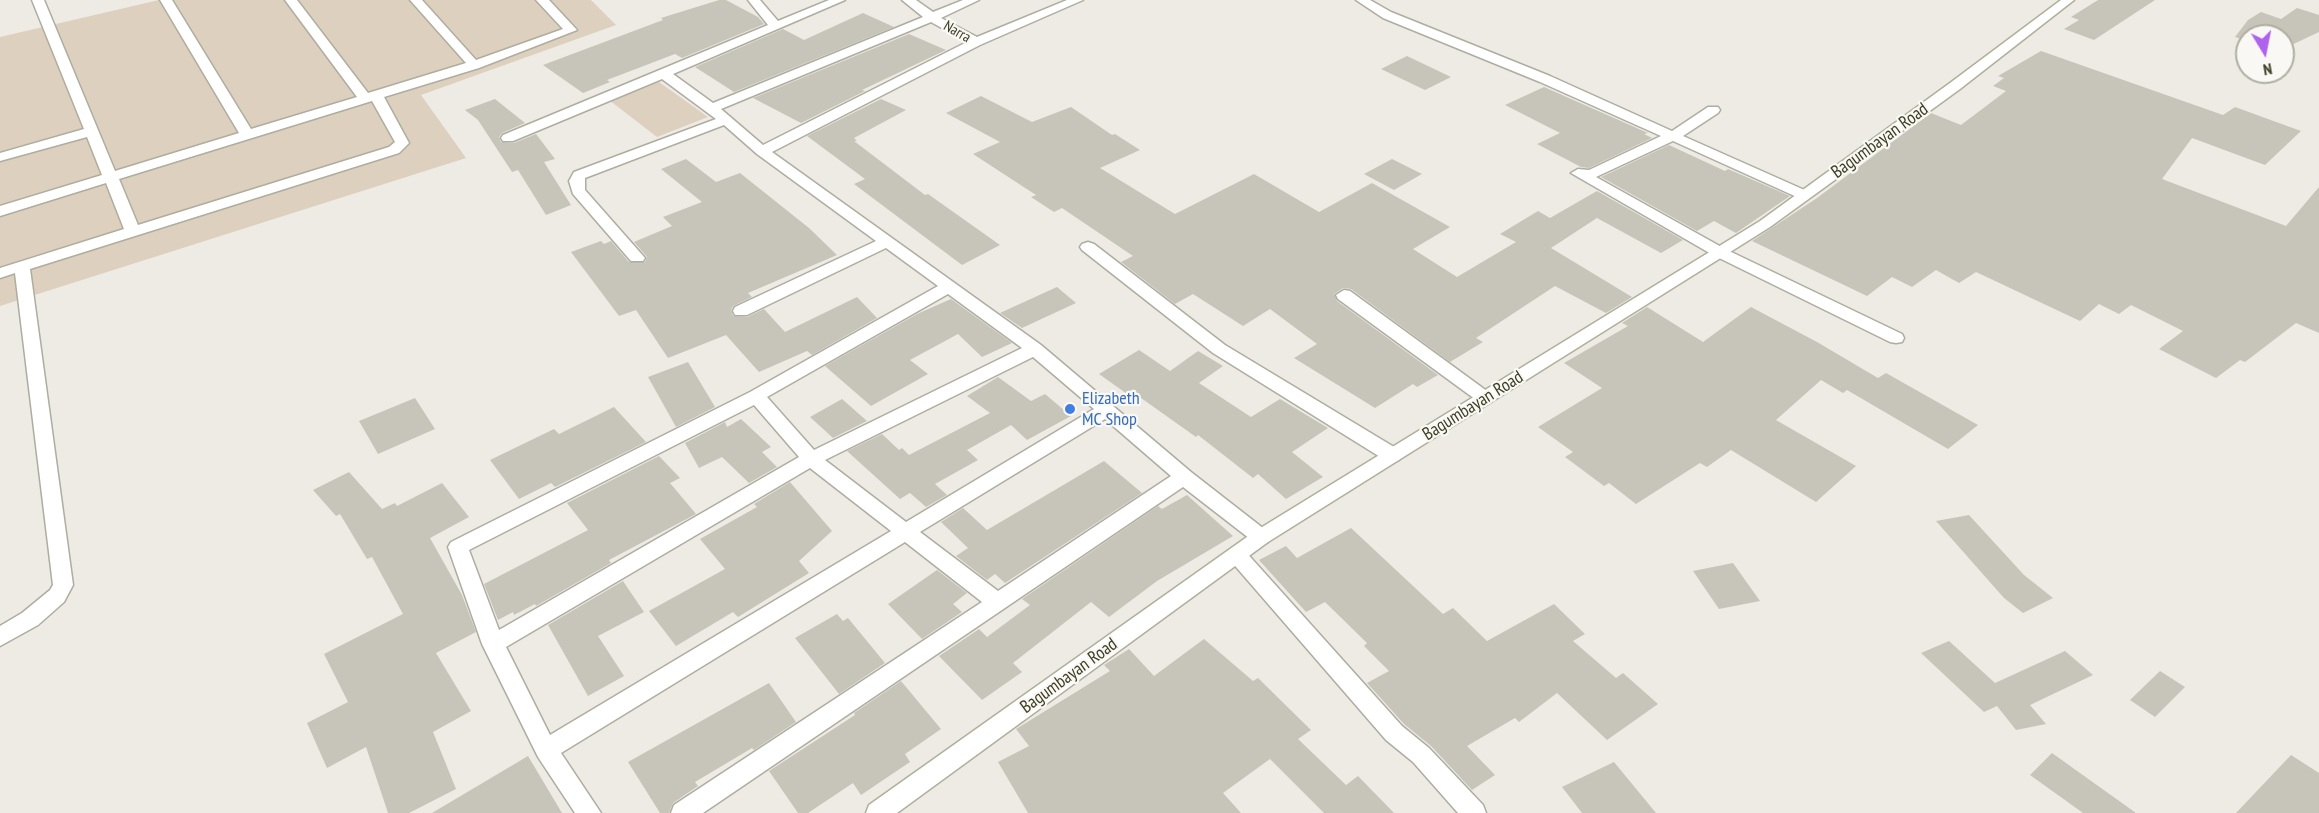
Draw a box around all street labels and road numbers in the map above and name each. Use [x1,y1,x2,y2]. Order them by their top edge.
street label: Narra [940,17,974,47]
street label: Bagumbayan Road [1827,99,1933,183]
street label: Bagumbayan Road [1419,367,1527,445]
street label: Bagumbayan Road [1016,634,1122,718]

